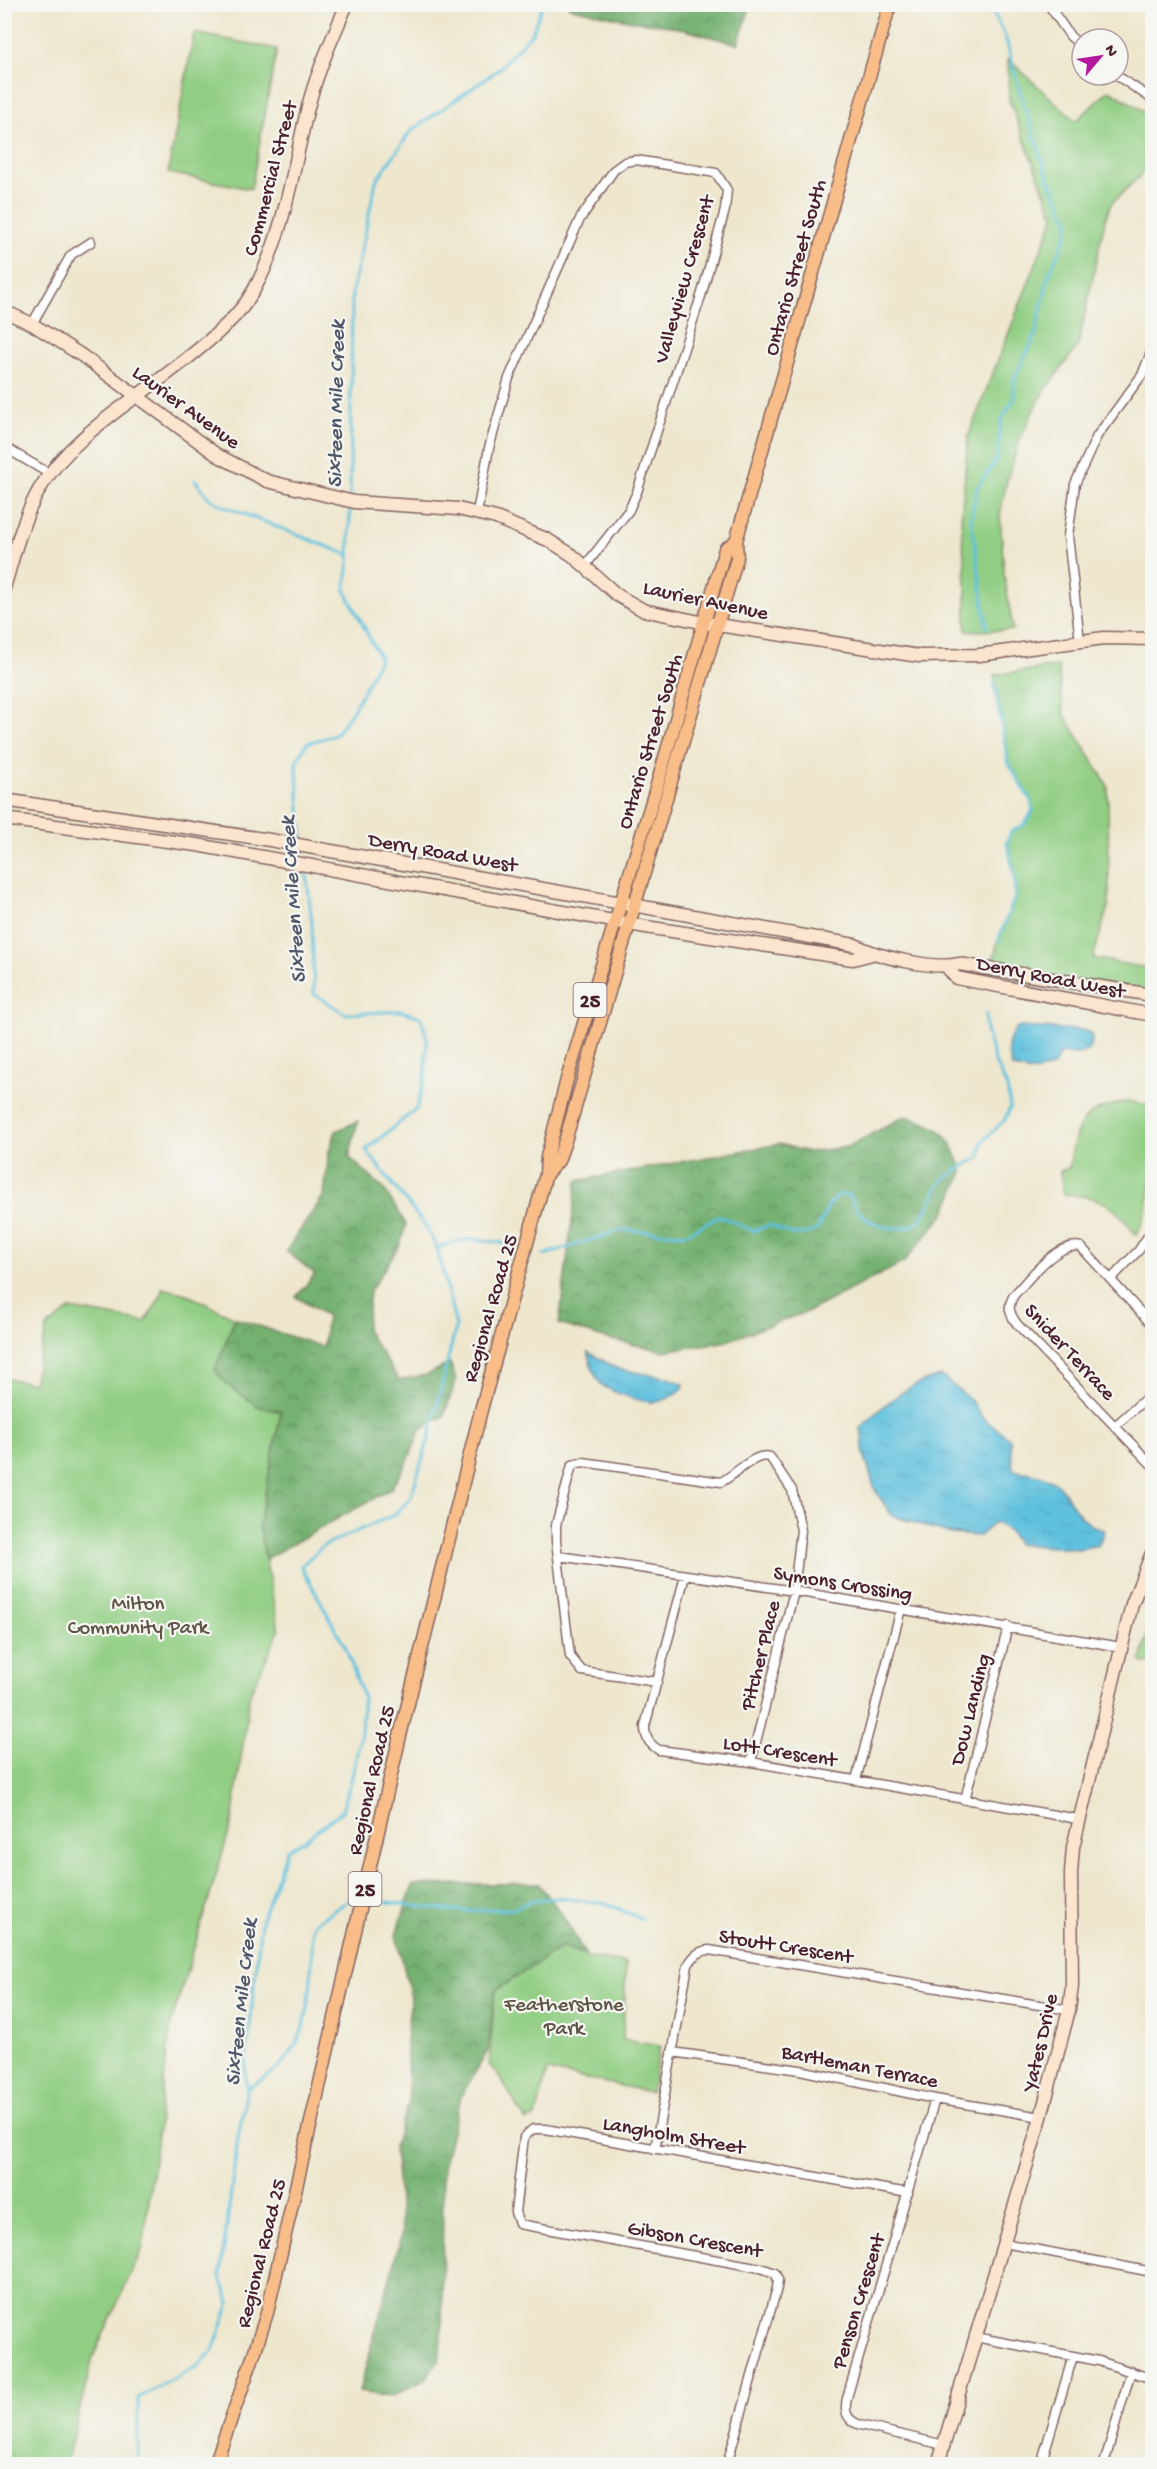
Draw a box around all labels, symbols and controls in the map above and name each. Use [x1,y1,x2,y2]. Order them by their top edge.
north arrow [1070,27,1130,87]
text: N [1099,42,1121,61]
street label: Commercial Street [240,96,306,259]
street label: Ontario Street South [760,177,834,359]
street label: Valleyview Crescent [650,191,723,368]
water label: Sixteen Mile Creek [324,318,352,488]
street label: Laurier Avenue [126,361,245,457]
street label: Laurier Avenue [640,577,771,628]
street label: Ontario Street South [614,651,691,833]
water label: Sixteen Mile Creek [276,813,314,984]
street label: Derry Road West [364,829,521,880]
street label: Derry Road West [972,952,1129,1007]
road number: 25 [574,983,606,1017]
street label: Regional Road 25 [459,1232,525,1386]
street label: Snider Terrace [1017,1300,1120,1408]
street label: Symons Crossing [771,1562,914,1609]
park label: Milton Community Park [68,1593,211,1642]
street label: Pitcher Place [736,1597,788,1714]
street label: Dow Landing [946,1651,998,1770]
street label: Regional Road 25 [344,1704,403,1858]
street label: Lott Crescent [721,1732,840,1775]
road number: 25 [348,1872,382,1906]
water label: Sixteen Mile Creek [221,1916,265,2087]
street label: Stoutt Crescent [717,1926,857,1972]
street label: Yates Drive [1019,1990,1066,2096]
park label: Featherstone Park [503,1994,625,2043]
street label: Bartleman Terrace [778,2041,941,2096]
street label: Langholm Street [600,2113,749,2163]
street label: Regional Road 25 [233,2177,294,2331]
street label: Gibson Crescent [625,2217,766,2266]
street label: Penson Crescent [828,2229,893,2374]

